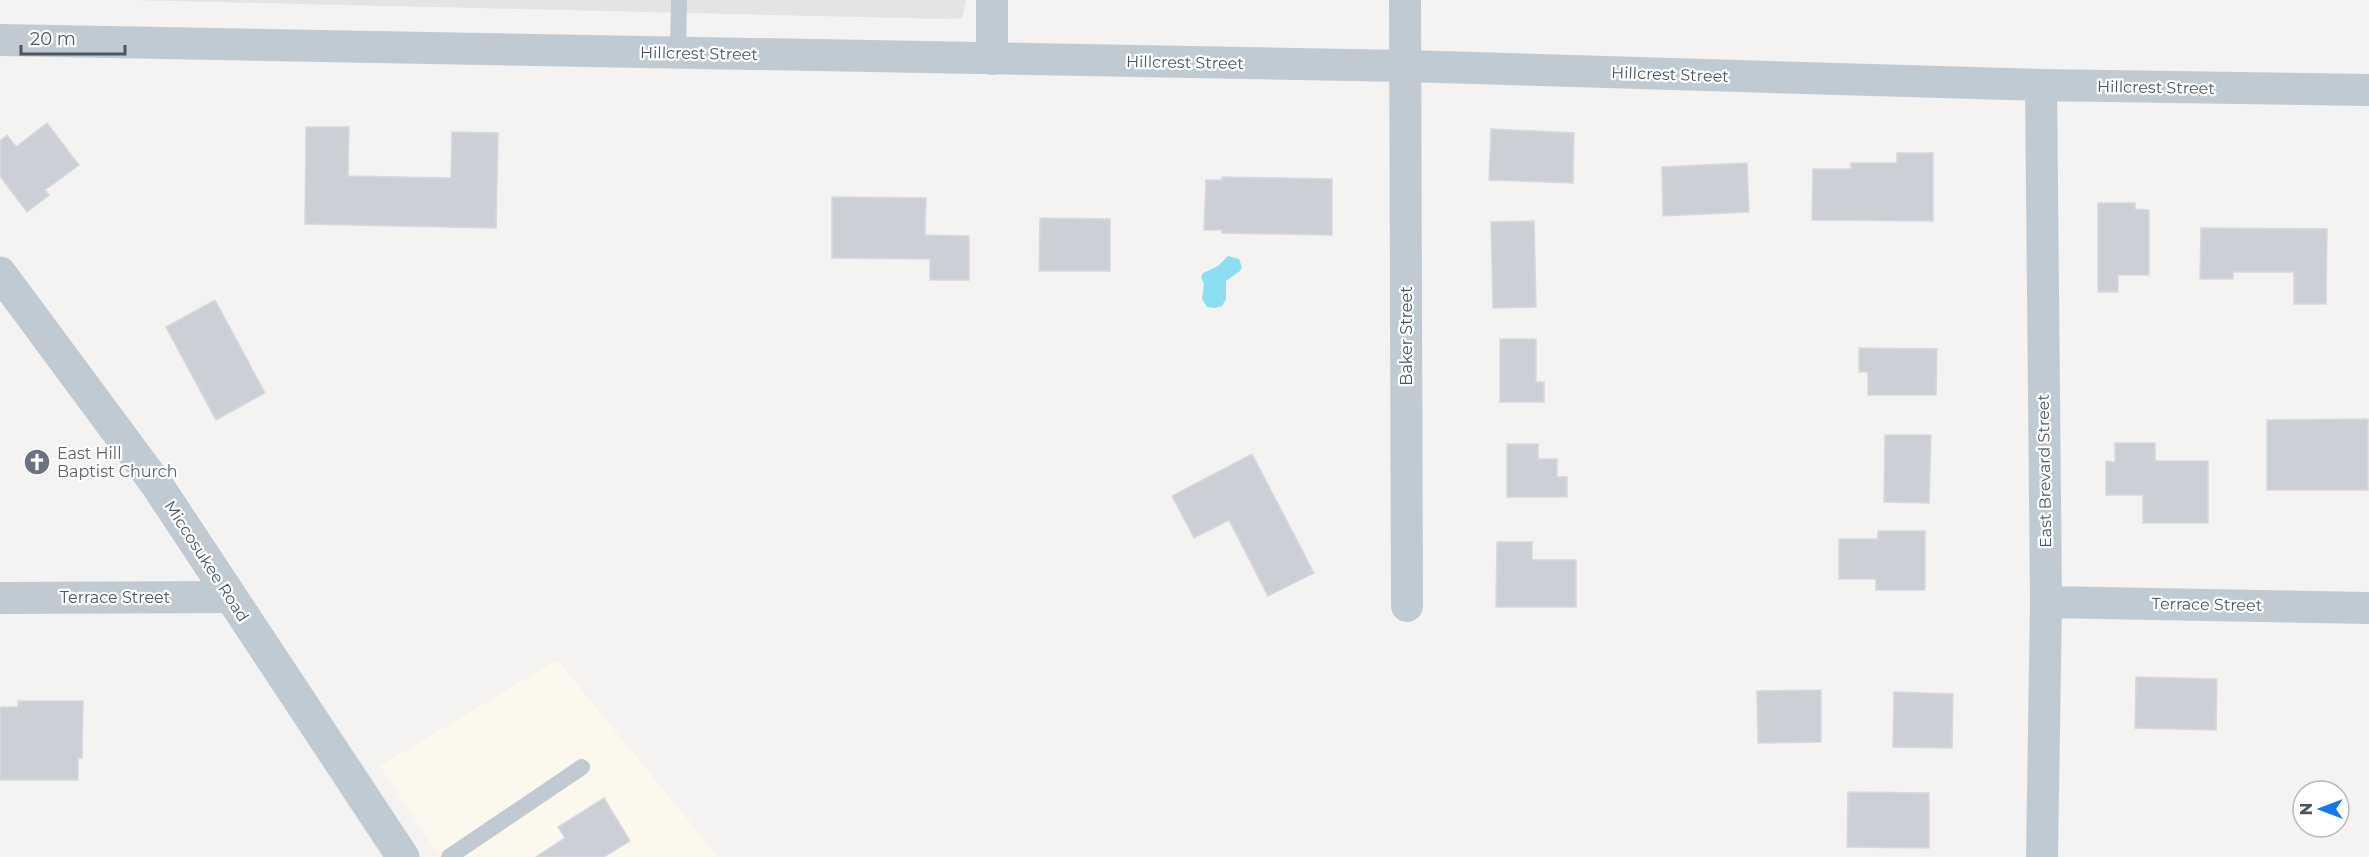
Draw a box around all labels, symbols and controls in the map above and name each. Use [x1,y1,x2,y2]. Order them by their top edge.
scale bar [21,18,124,56]
text: 20 m [30,28,76,50]
street label: Hillcrest Street [640,43,758,64]
street label: Hillcrest Street [1126,52,1244,73]
street label: Hillcrest Street [1611,63,1730,86]
street label: Hillcrest Street [2097,77,2215,98]
street label: Baker Street [1397,286,1416,386]
street label: East Brevard Street [2034,393,2055,548]
place label: East Hill Baptist Church [57,444,177,481]
church icon: East Hill Baptist Church [22,447,52,477]
street label: Miccosukee Road [160,497,253,625]
street label: Terrace Street [60,588,171,607]
street label: Terrace Street [2152,594,2263,615]
north arrow [2291,779,2351,839]
text: N [2297,803,2316,815]

